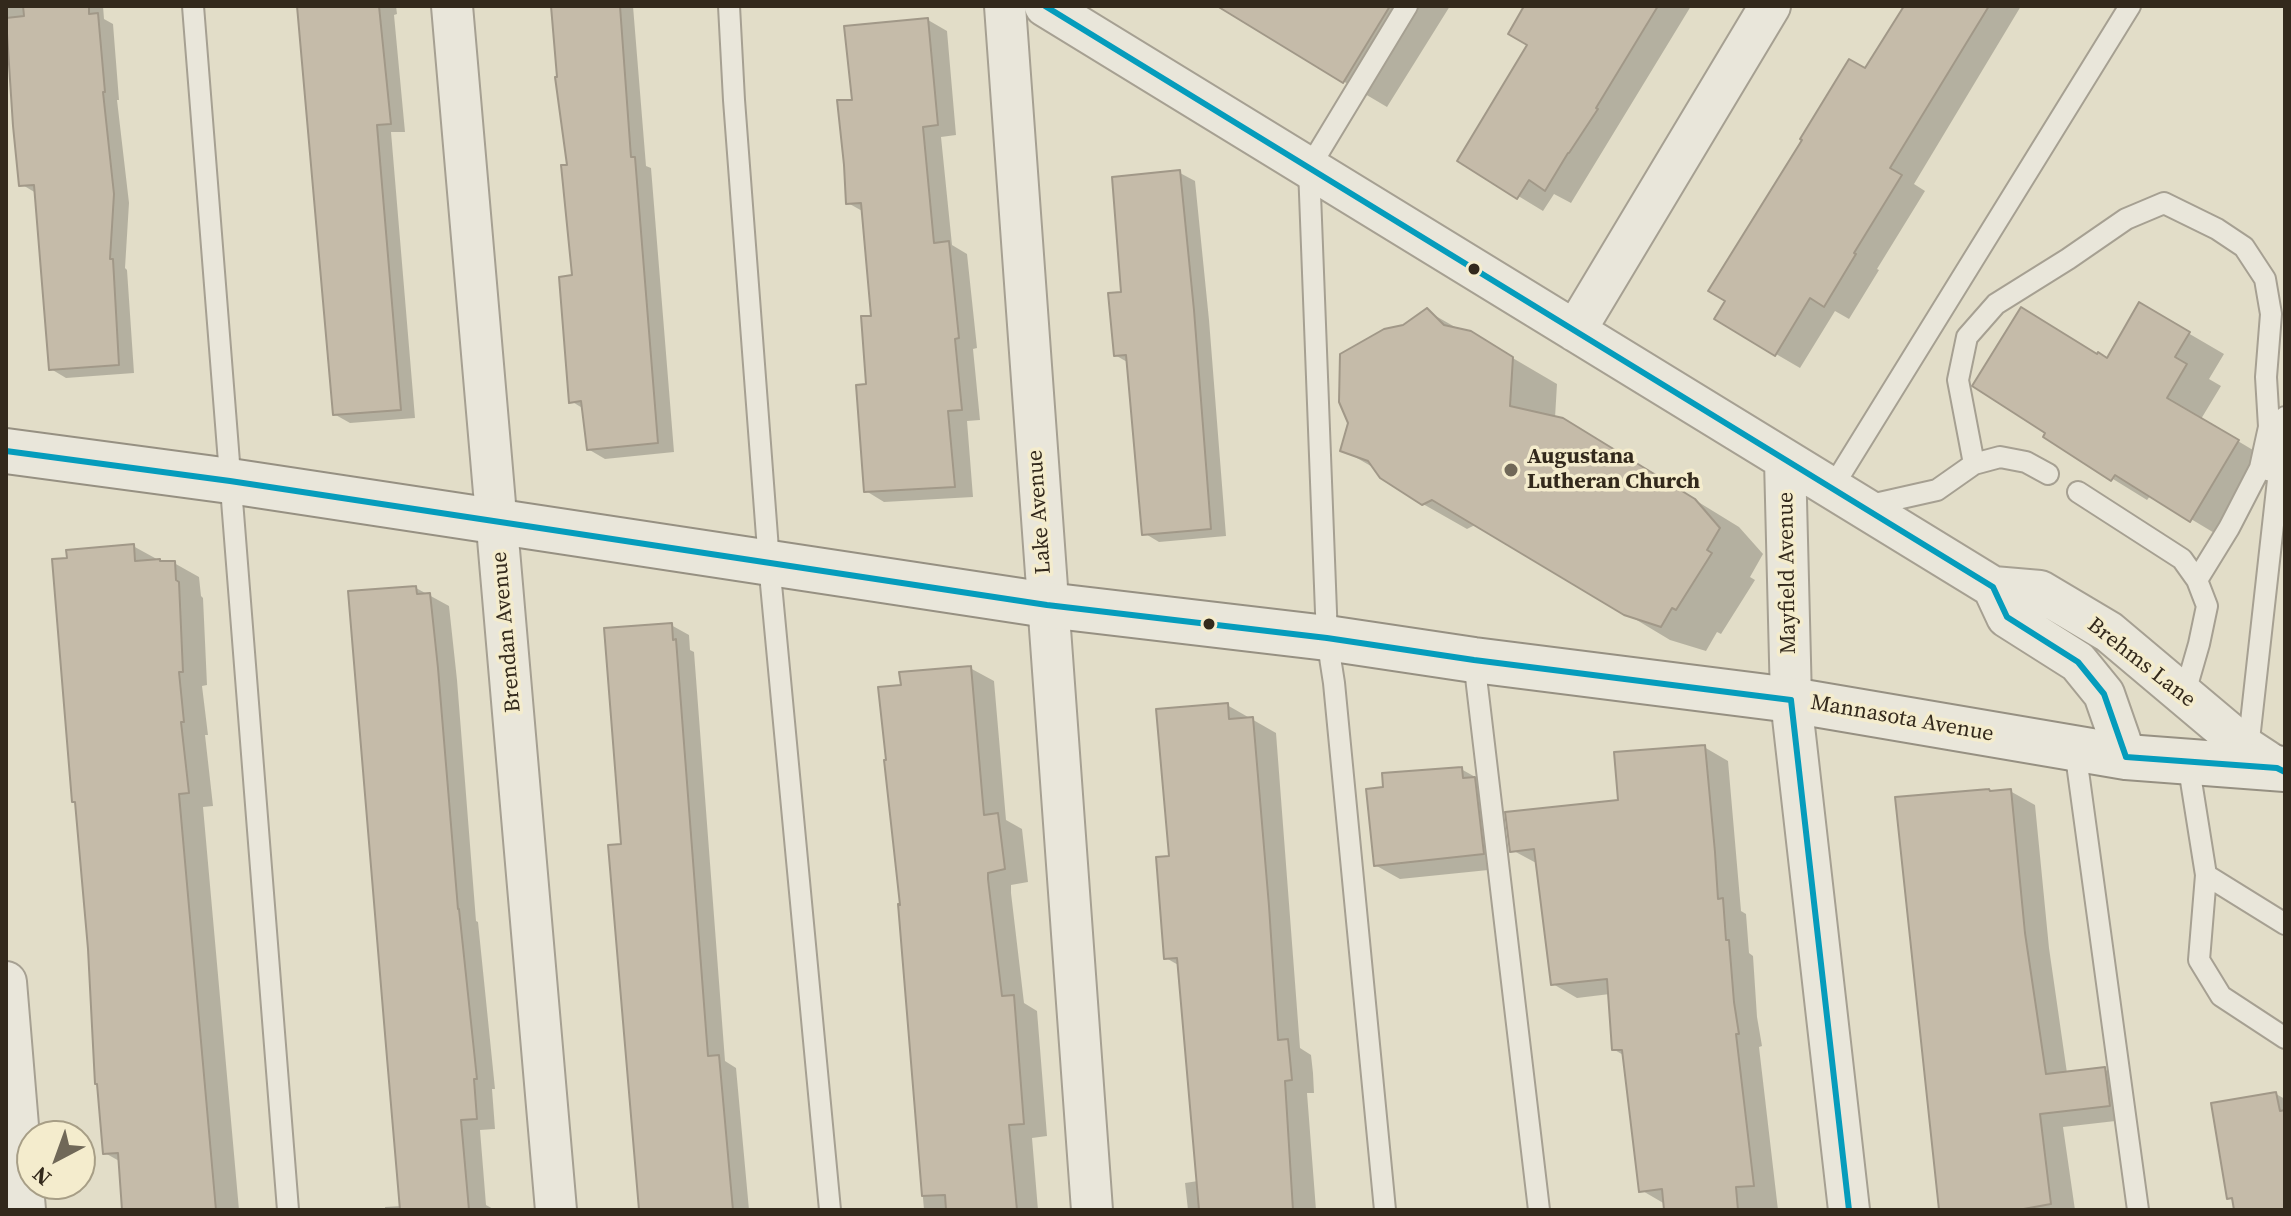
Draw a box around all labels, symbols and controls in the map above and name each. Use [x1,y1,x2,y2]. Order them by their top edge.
unlabelled marker [1466,261,1482,277]
place label: Augustana Lutheran Church [1527,444,1700,496]
street label: Lake Avenue [1022,449,1058,575]
marker: Augustana Lutheran Church [1502,461,1520,479]
street label: Mayfield Avenue [1773,492,1803,654]
street label: Brendan Avenue [487,550,527,714]
street label: Brehms Lane [2081,612,2201,714]
unlabelled marker [1201,616,1217,632]
street label: Mannasota Avenue [1808,690,1996,748]
north arrow [16,1120,96,1200]
text: N [26,1160,57,1193]

